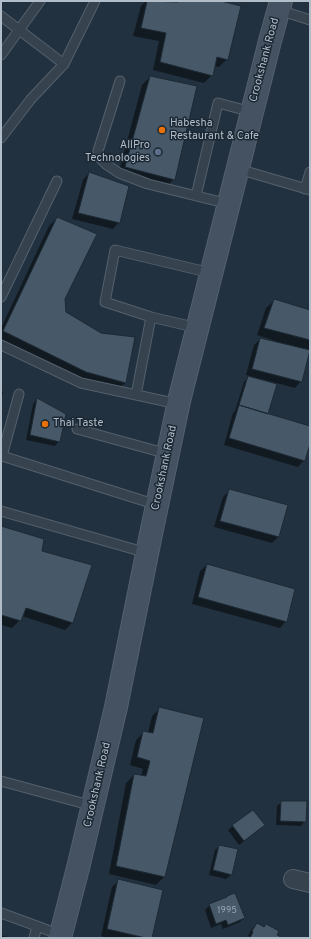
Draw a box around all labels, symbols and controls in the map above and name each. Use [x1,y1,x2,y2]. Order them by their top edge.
street label: Crookshank Road [247,16,283,104]
place label: Habesha Restaurant & Cafe [170,117,259,143]
marker: Habesha Restaurant & Cafe [157,125,167,135]
place label: AllPro Technologies [85,139,150,165]
marker: AllPro Technologies [153,147,163,157]
place label: Thai Taste [53,417,103,431]
marker: Thai Taste [40,419,50,429]
street label: Crookshank Road [150,424,180,512]
street label: Crookshank Road [82,741,114,829]
house number: 1995 [217,906,237,916]

